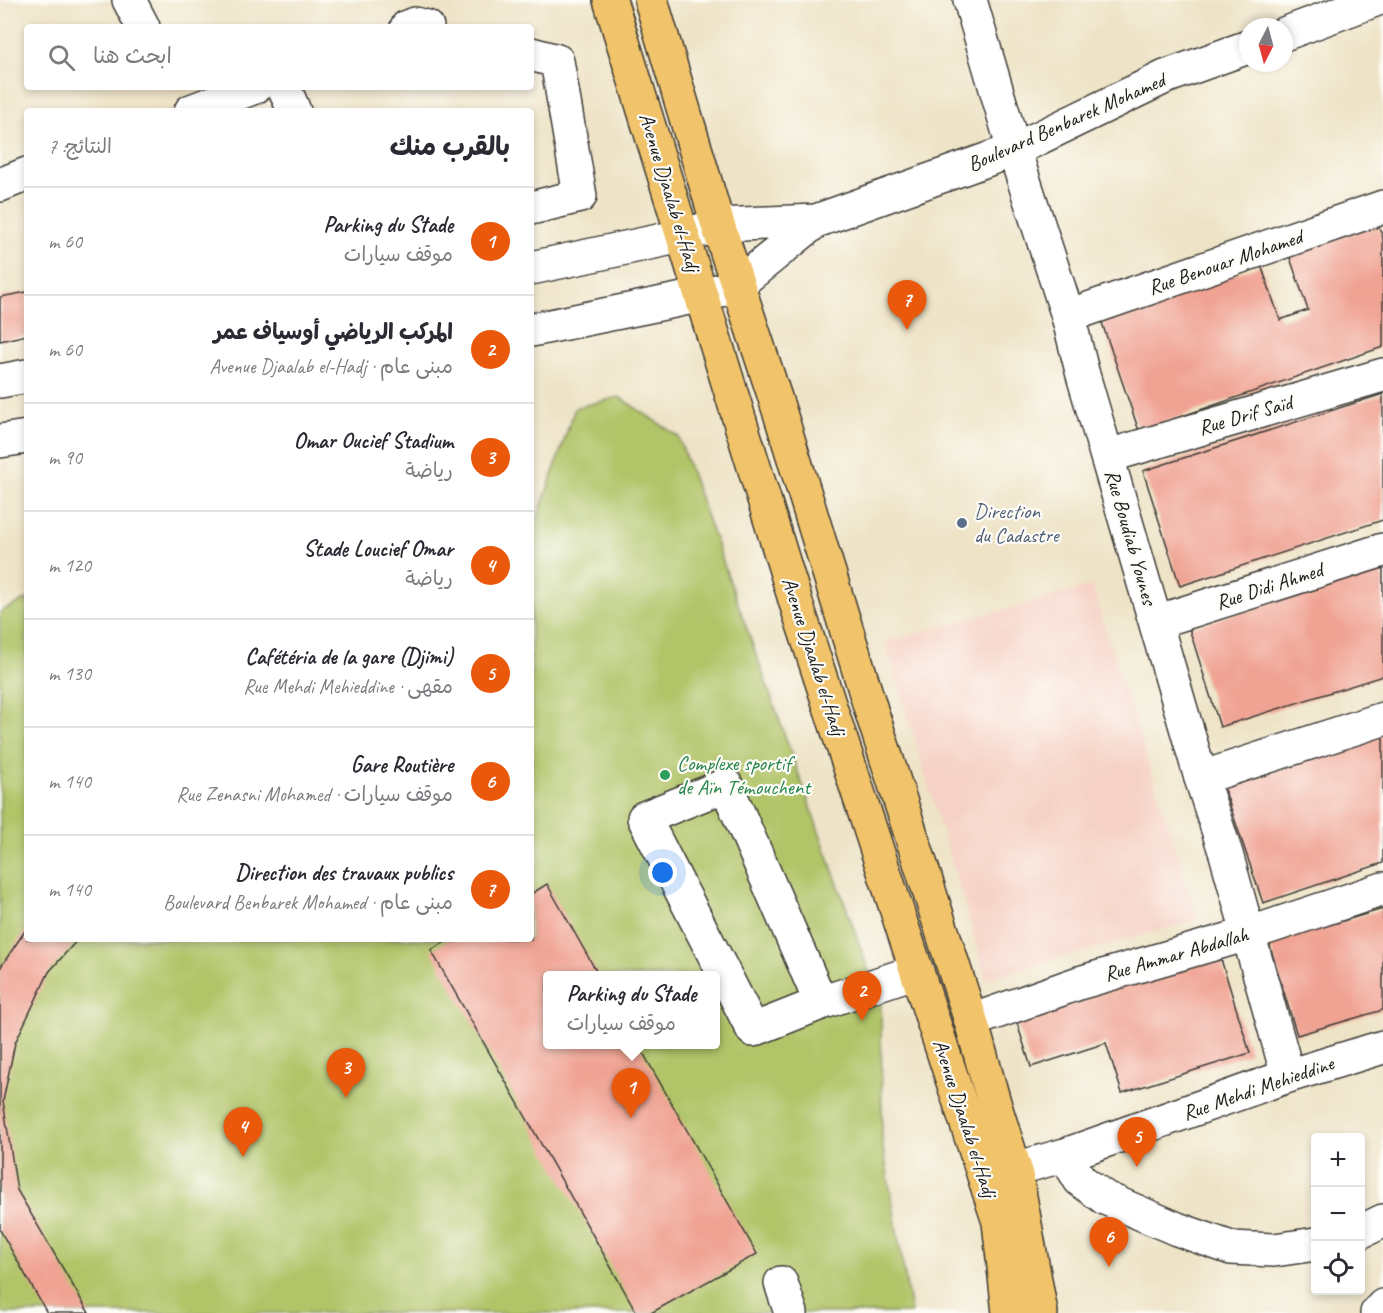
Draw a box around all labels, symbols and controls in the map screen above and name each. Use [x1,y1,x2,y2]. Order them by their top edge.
north arrow [1239,18,1293,72]
search box [24,24,534,90]
icon: search [45,41,78,74]
text: ابحث هنا [93,42,172,70]
street label: Boulevard Benbarek Mohamed [963,65,1172,177]
street label: Avenue Djaalab el-Hadj [634,110,707,277]
text: بالقرب منك [390,130,510,163]
text: النتائج: 7 [48,134,112,159]
text: Parking du Stade [323,211,453,239]
street label: Rue Benouar Mohamed [1145,222,1309,301]
text: 60 m [48,229,82,254]
text: 1 [486,229,495,254]
text: موقف سيارات [344,242,453,267]
pin: 7 [888,280,926,330]
text: المركب الرياضي أوسياف عمر [213,318,453,346]
text: 60 m [48,337,82,362]
text: 2 [486,337,495,362]
text: مبنى عام · Avenue Djaalab el-Hadj [210,354,453,379]
street label: Rue Drif Saïd [1195,388,1298,441]
text: Omar Oucief Stadium [294,427,453,455]
text: 90 m [48,445,82,470]
text: 3 [486,445,495,470]
text: رياضة [405,458,453,483]
street label: Rue Boudiab Younes [1099,467,1163,609]
place label: Direction du Cadastre [974,498,1061,548]
marker: Direction du Cadastre [955,516,969,530]
text: Stade Loucief Omar [303,535,453,563]
text: 120 m [48,553,91,578]
text: 4 [486,553,495,578]
street label: Rue Didi Ahmed [1212,555,1329,615]
text: رياضة [405,566,453,591]
street label: Avenue Djaalab el-Hadj [776,574,853,741]
text: Cafétéria de la gare (Djimi) [245,643,453,671]
text: 130 m [48,661,91,686]
text: 5 [486,661,495,686]
text: مقهى · Rue Mehdi Mehieddine [243,674,453,699]
place label: Complexe sportif de Aïn Témouchent [677,750,812,800]
text: Gare Routière [351,751,453,779]
marker: Complexe sportif de Aïn Témouchent [658,768,672,782]
text: 140 m [48,769,91,794]
text: 6 [486,769,495,794]
text: موقف سيارات · Rue Zenasni Mohamed [176,782,453,807]
your location [648,858,677,887]
text: Direction des travaux publics [235,859,453,887]
text: 140 m [48,877,91,902]
text: 7 [486,877,495,902]
text: مبنى عام · Boulevard Benbarek Mohamed [163,890,453,915]
street label: Rue Ammar Abdallah [1101,921,1253,987]
popup [543,971,720,1049]
pin: 2 [842,972,882,1021]
text: Parking du Stade [567,980,696,1008]
text: موقف سيارات [567,1011,676,1036]
street label: Avenue Djaalab el-Hadj [927,1036,1004,1203]
pin: 3 [326,1048,366,1098]
street label: Rue Mehdi Mehieddine [1179,1050,1338,1126]
pin: 1 [612,1068,650,1118]
pin: 4 [224,1108,262,1157]
pin: 5 [1118,1118,1156,1167]
map controls [1311,1133,1365,1295]
button: + [1311,1133,1365,1187]
button: − [1311,1187,1365,1241]
pin: 6 [1090,1218,1128,1267]
button: locate [1311,1241,1365,1295]

